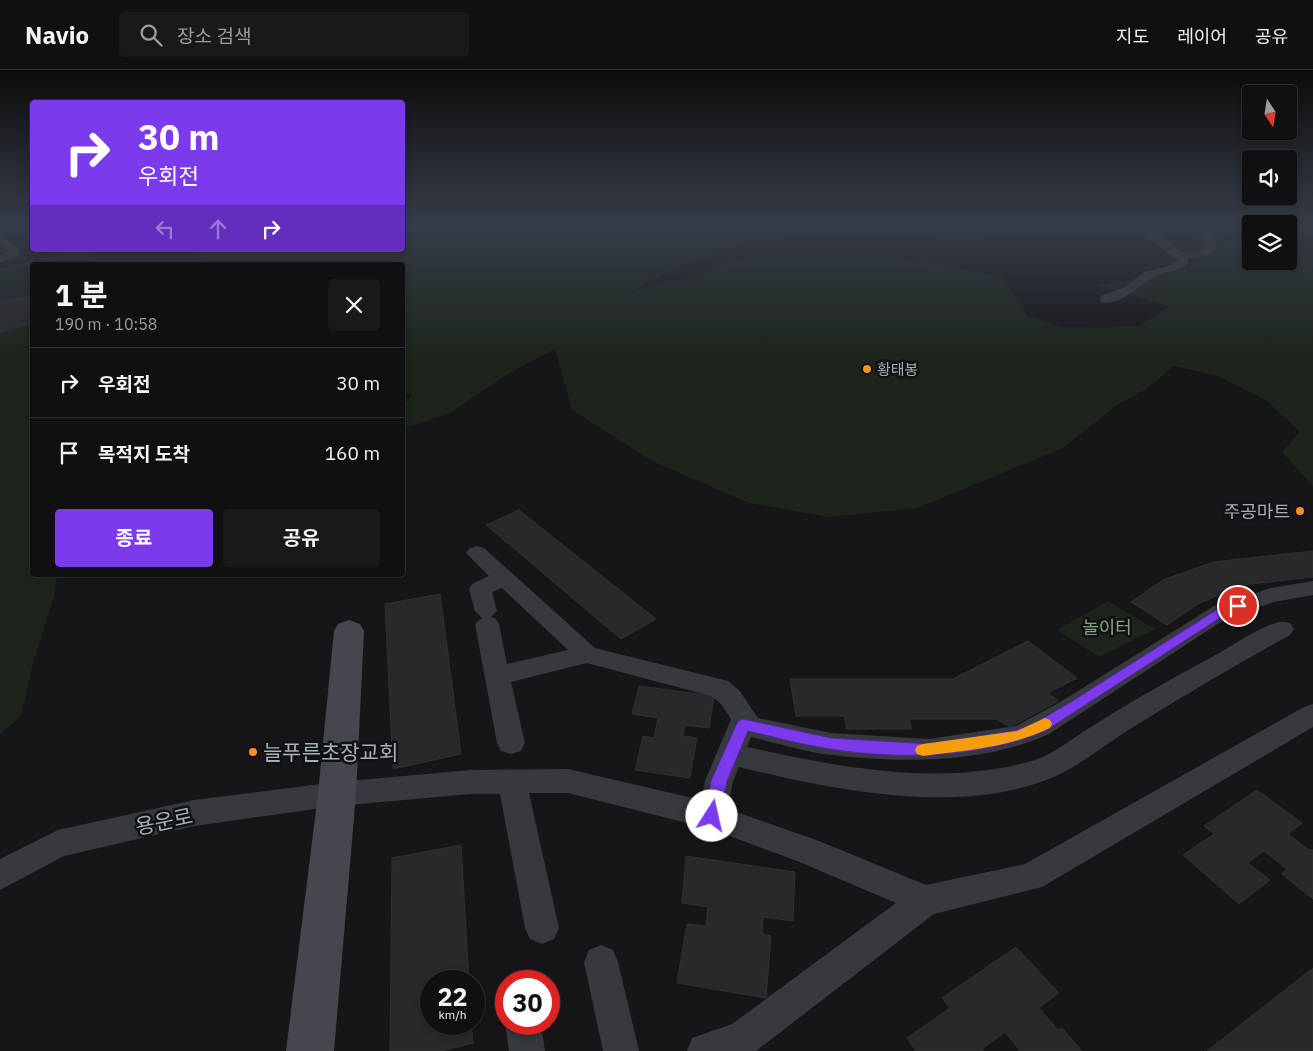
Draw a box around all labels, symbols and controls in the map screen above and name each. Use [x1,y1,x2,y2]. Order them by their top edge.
search box [119,12,469,57]
text: Navio [25,19,89,51]
icon: search [137,21,165,49]
text: 장소 검색 [177,24,252,48]
text: 지도 [1116,25,1149,48]
text: 레이어 [1177,25,1227,48]
text: 공유 [1255,25,1288,48]
north arrow [1242,85,1298,140]
map controls [1242,85,1297,270]
text: 30 m [138,114,220,160]
icon: right [55,120,120,185]
button: sound [1242,150,1297,205]
text: 우회전 [138,161,199,190]
icon: left [151,215,179,243]
icon: ahead [204,215,232,243]
icon: right [257,215,285,243]
button: layers [1242,215,1297,270]
text: 1 분 [55,275,108,314]
button: close [328,279,380,331]
text: 190 m · 10:58 [55,314,157,334]
place label: 황태봉 [877,360,918,379]
marker: 황태봉 [861,363,873,375]
icon: right [55,369,83,397]
text: 30 m [336,371,380,395]
text: 우회전 [98,372,150,396]
icon: arrive [55,439,83,467]
text: 160 m [325,441,380,465]
text: 목적지 도착 [98,442,190,466]
place label: 주공마트 [1224,500,1290,523]
marker: 주공마트 [1294,505,1306,517]
button: 종료 [55,509,213,567]
button: 공유 [223,509,380,567]
pin [1217,585,1259,627]
icon: arrive [1224,592,1252,620]
park label: 놀이터 [1082,616,1132,639]
place label: 늘푸른초장교회 [263,738,398,766]
marker: 늘푸른초장교회 [247,746,259,758]
position arrow [685,789,737,841]
street label: 용운로 [133,801,195,841]
speed limit sign: 30 [495,970,560,1035]
text: 22 [437,980,468,1013]
text: km/h [438,1007,467,1022]

